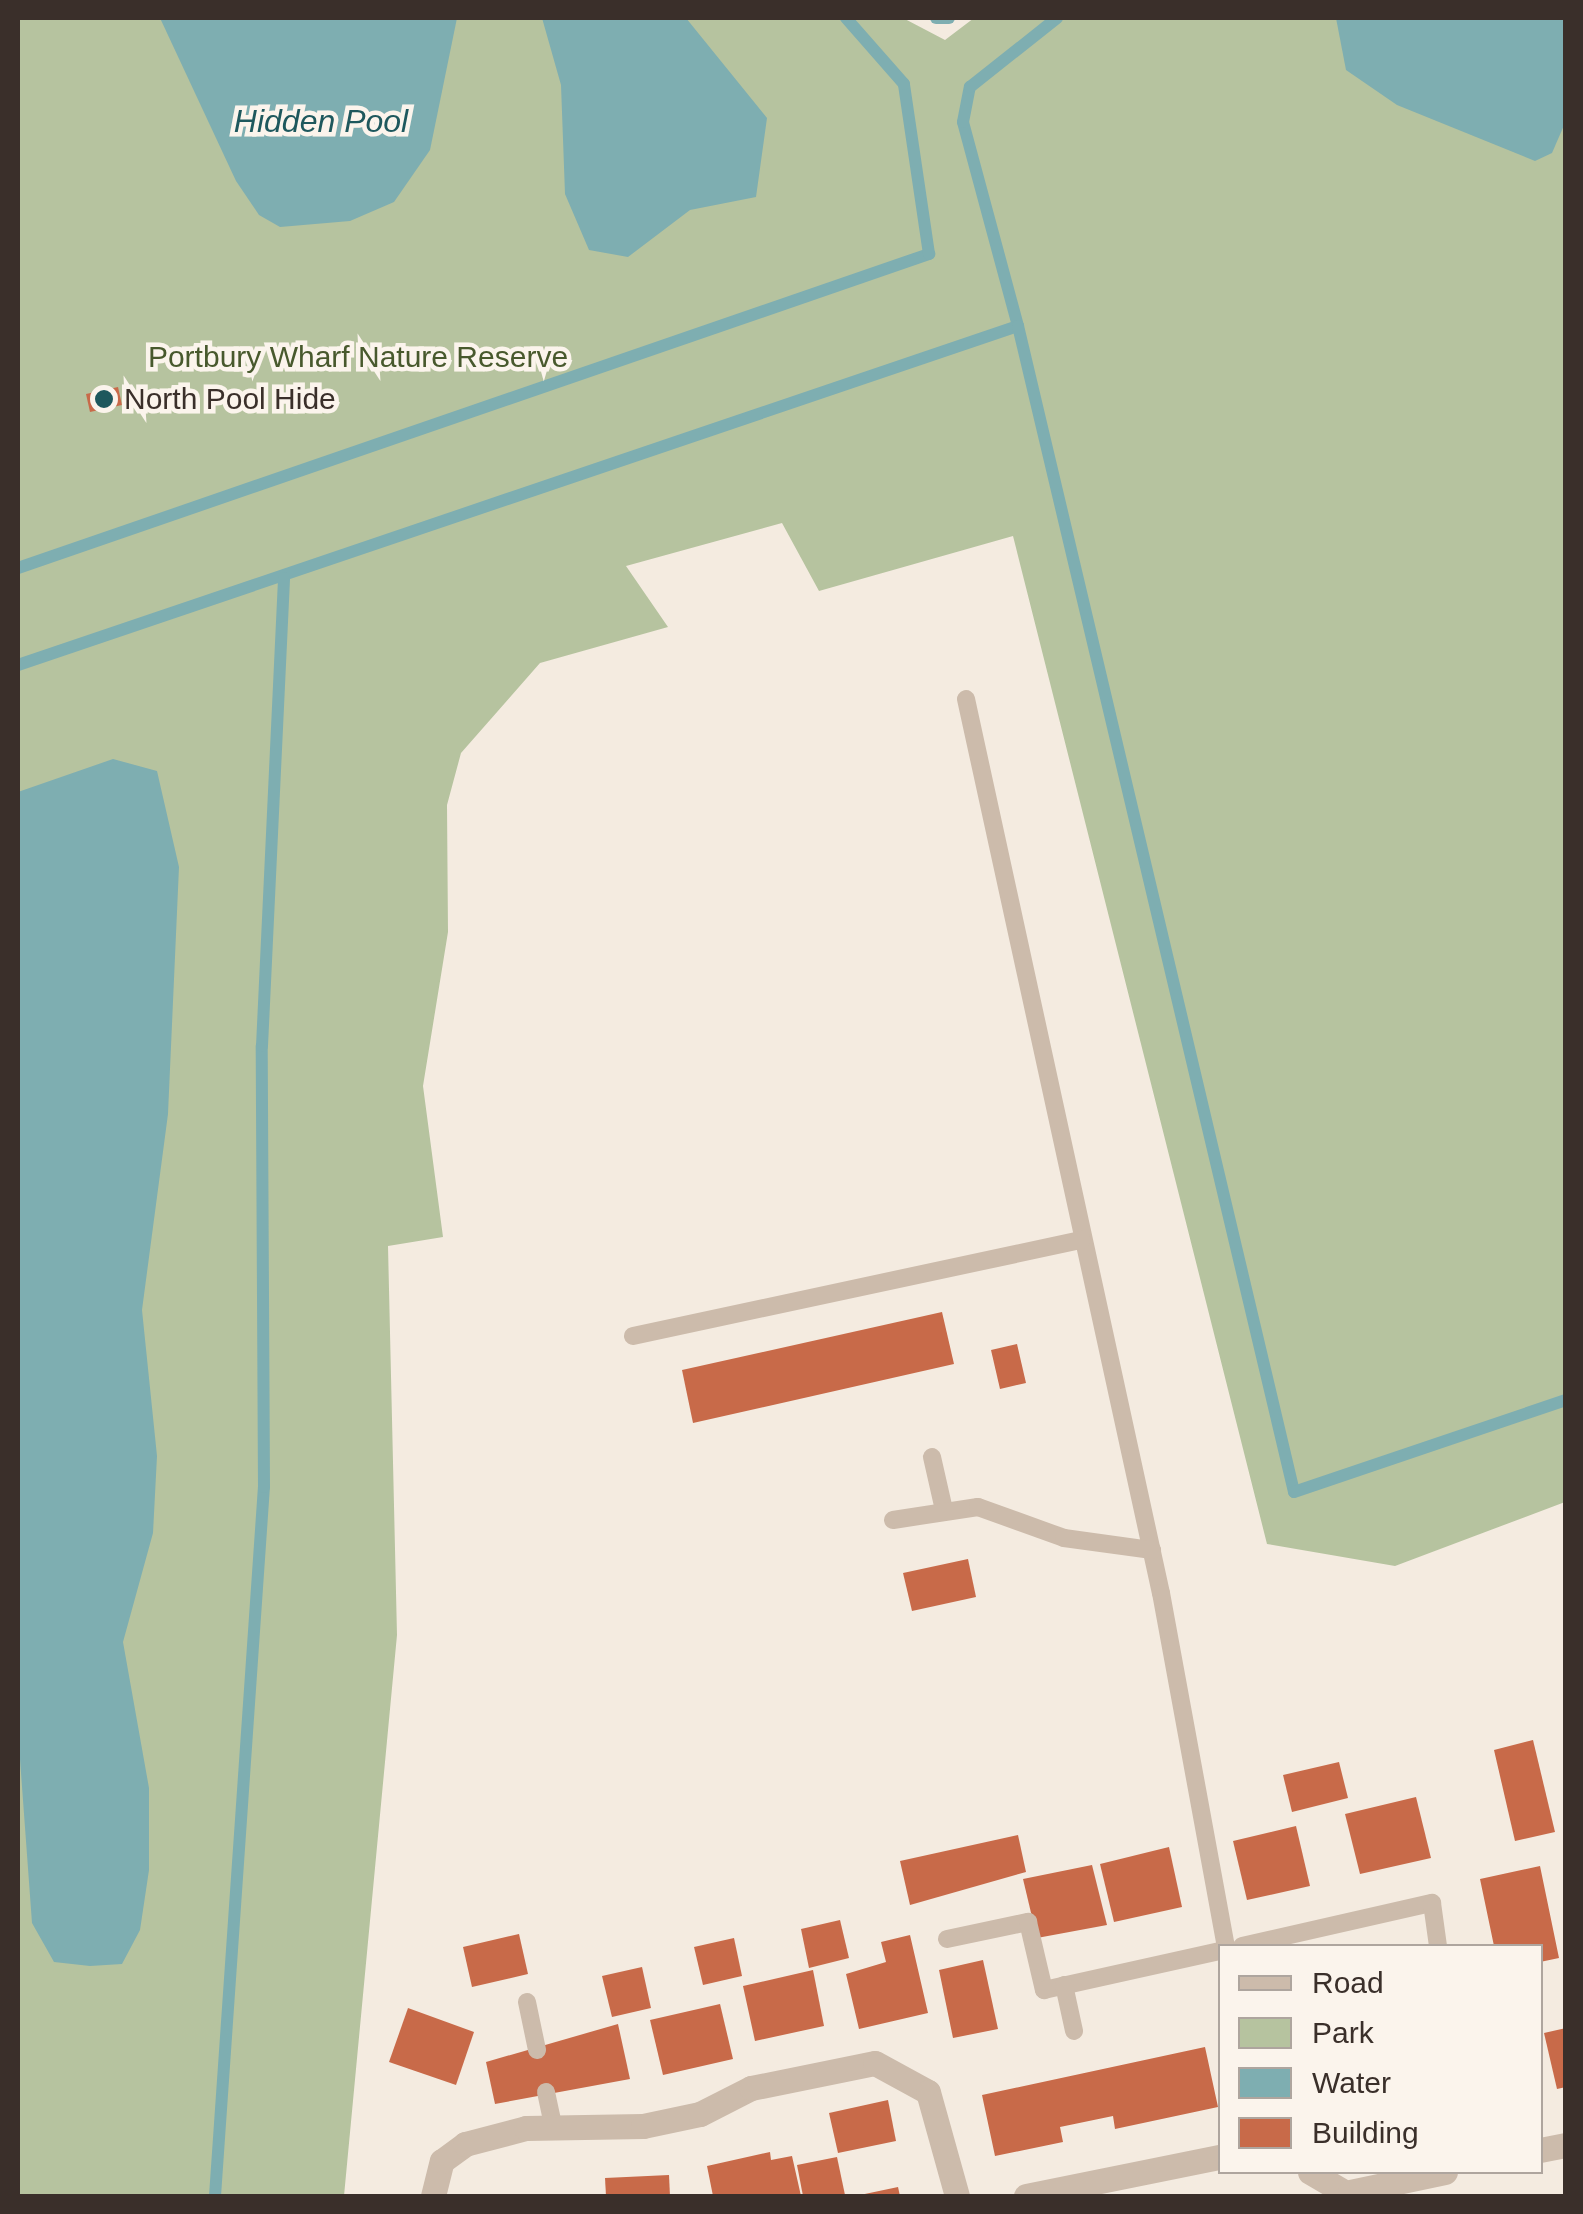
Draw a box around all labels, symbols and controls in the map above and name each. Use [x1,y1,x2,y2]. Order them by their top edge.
water label: Hidden Pool [234,102,408,140]
park label: Portbury Wharf Nature Reserve [148,339,568,375]
place label: North Pool Hide [124,381,336,417]
marker: North Pool Hide [93,388,115,410]
legend [1218,1944,1543,2174]
text: Road [1312,1966,1384,1999]
text: Park [1312,2016,1374,2049]
text: Water [1312,2066,1391,2099]
text: Building [1312,2116,1419,2149]

